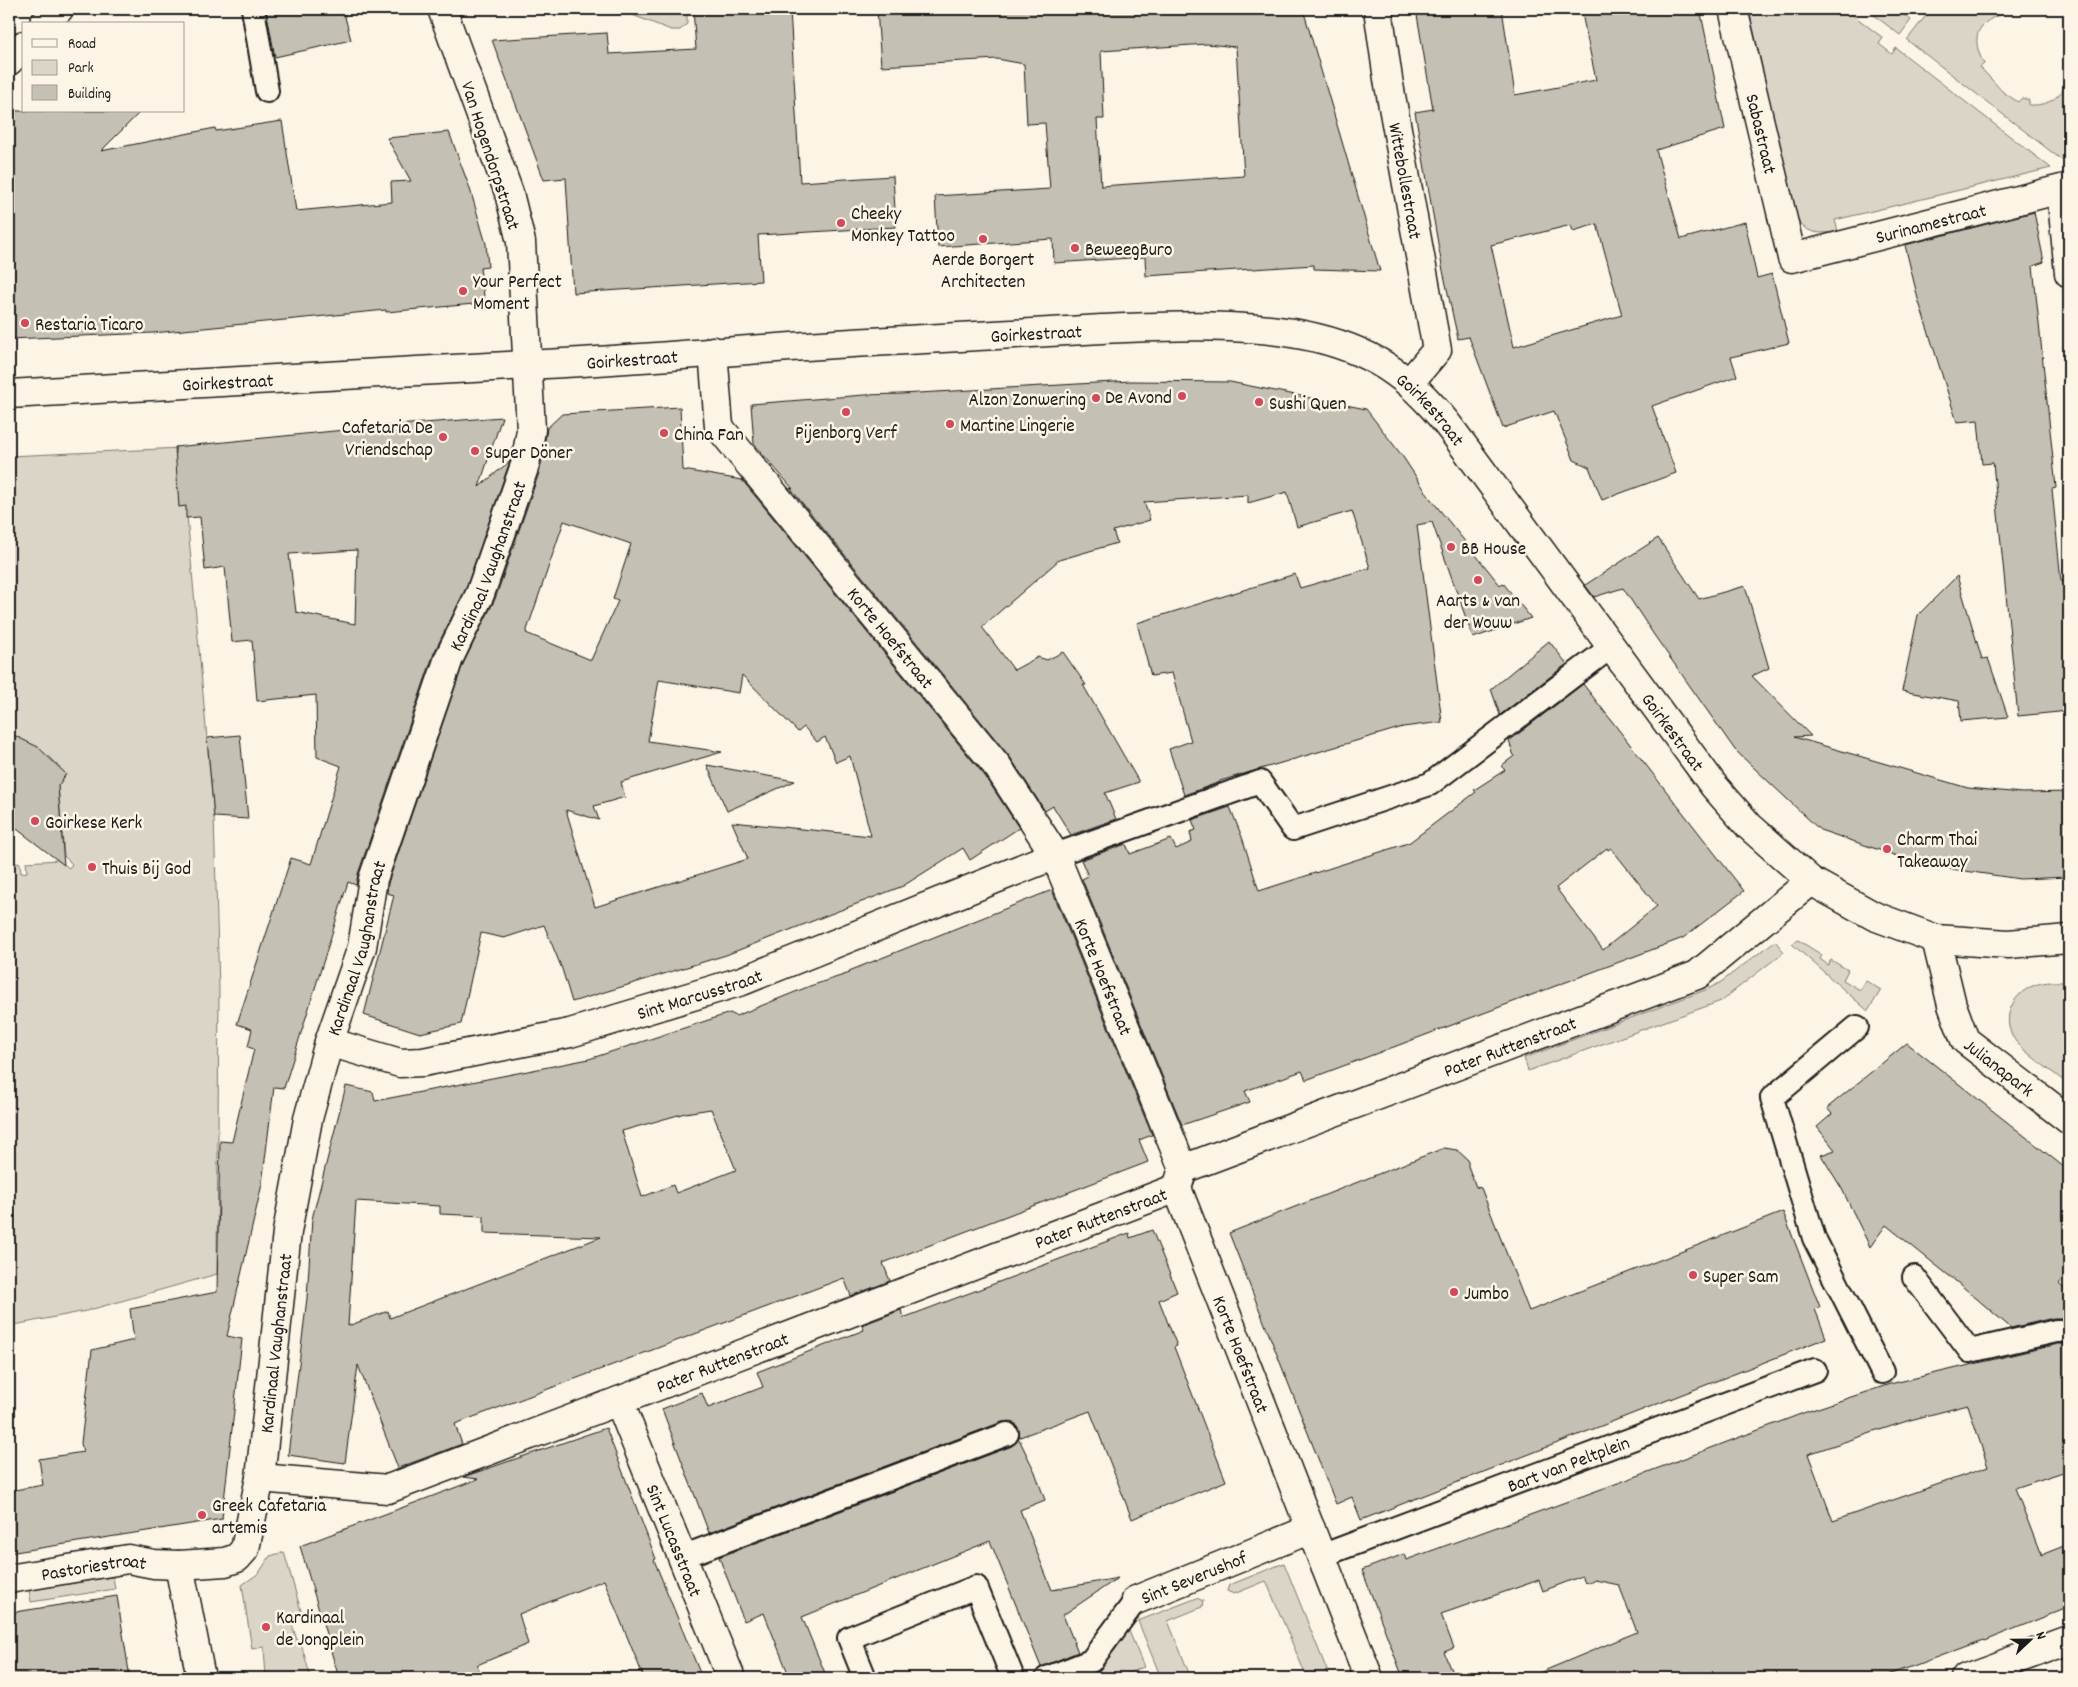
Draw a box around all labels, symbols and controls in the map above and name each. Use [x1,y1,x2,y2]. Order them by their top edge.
legend [22,22,185,112]
text: Road [68,34,96,56]
text: Park [68,58,94,80]
street label: Van Hogendorpstraat [452,78,525,234]
text: Building [68,84,111,106]
street label: Sabastraat [1737,92,1782,177]
street label: Wittebollestraat [1379,121,1427,242]
street label: Surinamestraat [1873,199,1990,253]
place label: Cheeky Monkey Tattoo [851,202,955,251]
marker: Cheeky Monkey Tattoo [835,217,847,229]
marker: Aerde Borgert Architecten [977,233,989,245]
place label: BeweegBuro [1085,238,1172,265]
marker: BeweegBuro [1069,242,1081,254]
place label: Aerde Borgert Architecten [932,248,1034,297]
place label: Your Perfect Moment [473,270,562,319]
marker: Your Perfect Moment [457,285,469,297]
place label: Restaria Ticaro [35,313,143,340]
marker: Restaria Ticaro [19,317,31,329]
street label: Goirkestraat [990,320,1083,352]
street label: Goirkestraat [586,345,679,379]
street label: Goirkestraat [1389,368,1469,453]
street label: Goirkestraat [181,369,274,401]
place label: De Avond [1105,386,1172,413]
place label: Alzon Zonwering [968,388,1086,415]
marker: De Avond [1176,390,1188,402]
marker: Alzon Zonwering [1090,392,1102,404]
place label: Sushi Quen [1269,392,1347,419]
marker: Sushi Quen [1253,396,1265,408]
marker: Pijenborg Verf [840,406,852,418]
place label: Martine Lingerie [960,414,1075,441]
place label: Cafetaria De Vriendschap [342,416,433,465]
marker: Martine Lingerie [944,418,956,430]
place label: Pijenborg Verf [795,421,898,448]
place label: China Fan [674,423,744,450]
marker: China Fan [658,427,670,439]
marker: Cafetaria De Vriendschap [437,431,449,443]
place label: Super Döner [485,441,573,468]
marker: Super Döner [469,445,481,457]
street label: Kardinaal Vaughanstraat [444,478,535,657]
place label: BB House [1461,537,1526,564]
marker: BB House [1445,541,1457,553]
marker: Aarts & van der Wouw [1472,574,1484,586]
street label: Korte Hoefstraat [839,583,939,696]
place label: Aarts & van der Wouw [1436,589,1520,638]
street label: Goirkestraat [1633,688,1709,778]
place label: Goirkese Kerk [45,811,143,838]
marker: Goirkese Kerk [29,815,41,827]
place label: Charm Thai Takeaway [1897,828,1978,877]
marker: Charm Thai Takeaway [1881,843,1893,855]
place label: Thuis Bij God [102,857,191,884]
street label: Kardinaal Vaughanstraat [322,858,395,1040]
marker: Thuis Bij God [86,861,98,873]
street label: Korte Hoefstraat [1065,915,1137,1040]
street label: Sint Marcusstraat [634,964,767,1029]
street label: Pater Ruttenstraat [1441,1012,1581,1086]
street label: Julianapark [1957,1034,2039,1105]
street label: Pater Ruttenstraat [1031,1183,1172,1258]
street label: Kardinaal Vaughanstraat [255,1252,302,1435]
place label: Super Sam [1703,1265,1778,1292]
marker: Super Sam [1687,1269,1699,1281]
place label: Jumbo [1464,1282,1509,1309]
marker: Jumbo [1448,1286,1460,1298]
street label: Korte Hoefstraat [1203,1292,1274,1418]
street label: Pater Ruttenstraat [653,1327,793,1402]
street label: Bart van Peltplein [1504,1431,1634,1502]
street label: Sint Lucasstraat [637,1481,707,1602]
place label: Greek Cafetaria artemis [212,1494,327,1543]
marker: Greek Cafetaria artemis [196,1509,208,1521]
street label: Sint Severushof [1138,1546,1253,1614]
street label: Pastoriestraat [39,1548,148,1590]
place label: Kardinaal de Jongplein [276,1606,364,1655]
north arrow [2006,1614,2056,1664]
marker: Kardinaal de Jongplein [260,1621,272,1633]
text: N [2030,1629,2051,1643]

